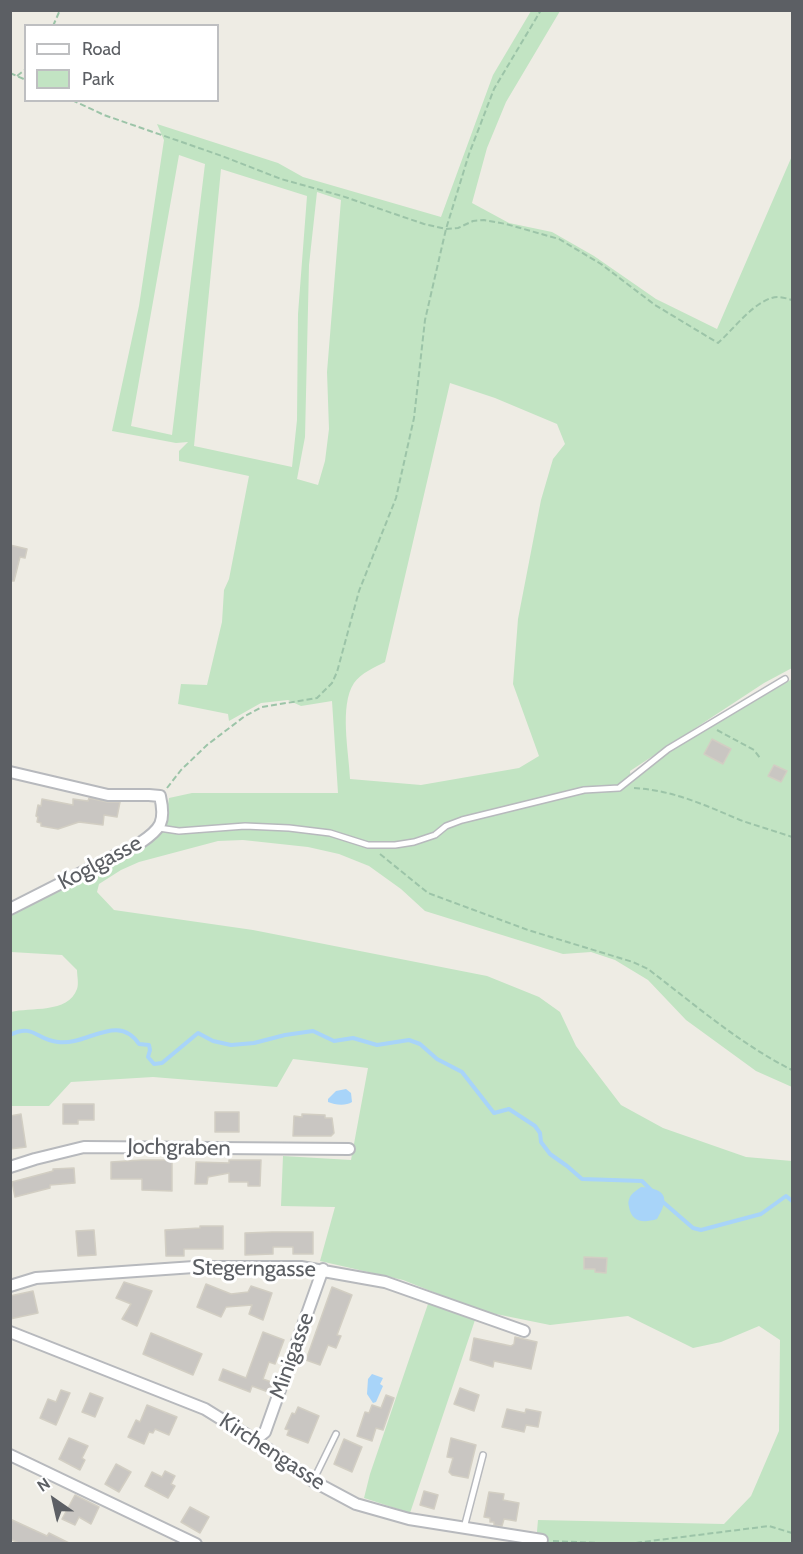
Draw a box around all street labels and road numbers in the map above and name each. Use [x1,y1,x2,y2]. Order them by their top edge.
street label: Koglgasse [54,830,146,896]
street label: Jochgraben [127,1134,231,1162]
street label: Stegerngasse [192,1255,316,1283]
street label: Minigasse [264,1309,320,1403]
street label: Kirchengasse [214,1408,330,1496]

